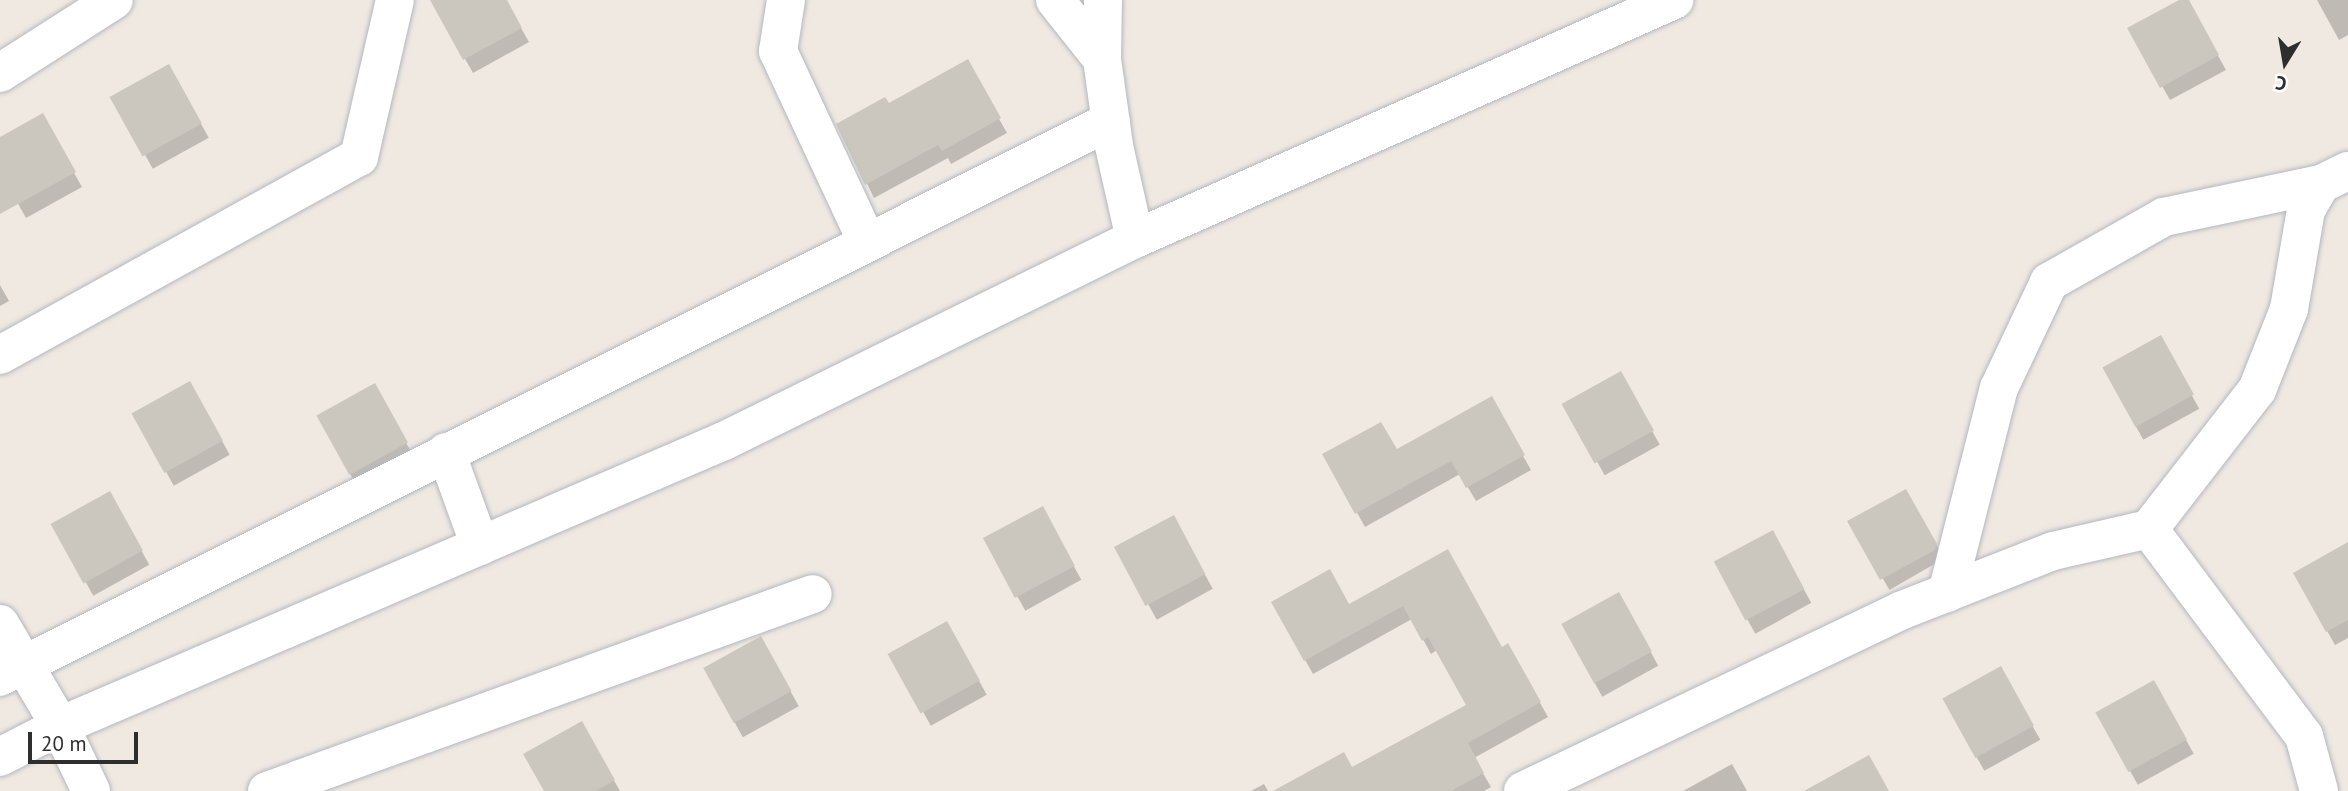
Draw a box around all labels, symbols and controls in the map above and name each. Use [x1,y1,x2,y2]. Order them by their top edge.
north arrow [2250,28,2320,98]
text: С [2273,71,2288,96]
scale bar [32,718,142,762]
text: 20 m [41,730,87,757]

